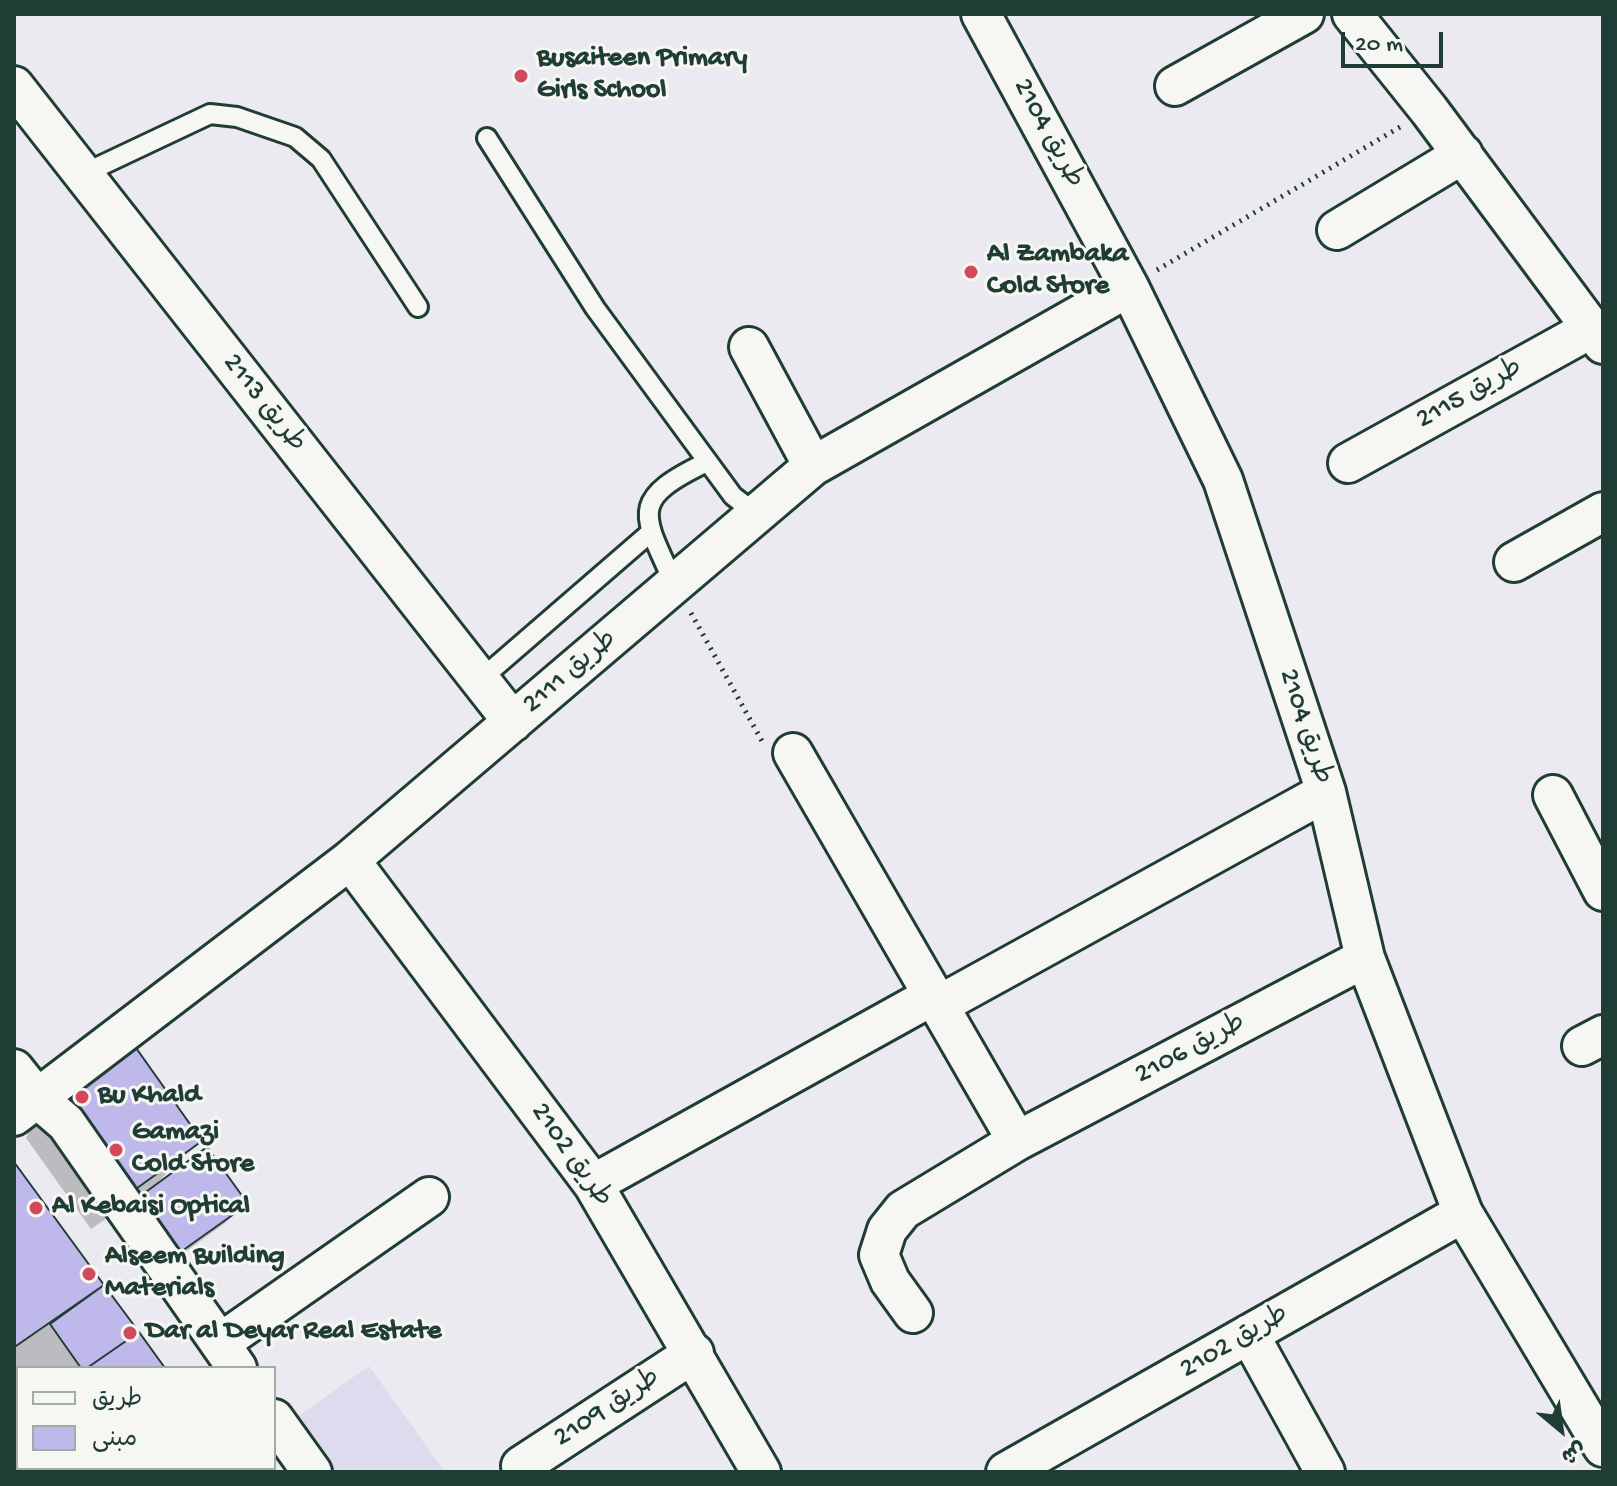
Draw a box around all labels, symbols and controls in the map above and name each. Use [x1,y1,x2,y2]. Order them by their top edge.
scale bar [1345,16,1447,66]
text: 20 m [1355,31,1403,60]
place label: Busaiteen Primary Girls School [537,43,747,109]
marker: Busaiteen Primary Girls School [512,67,530,85]
street label: طريق 2104 [1004,73,1090,195]
place label: Al Zambaka Cold Store [987,239,1128,305]
marker: Al Zambaka Cold Store [962,263,980,281]
street label: طريق 2113 [214,348,312,460]
street label: طريق 2115 [1411,352,1529,438]
street label: طريق 2111 [517,624,625,722]
street label: طريق 2104 [1270,665,1338,789]
street label: طريق 2106 [1130,1007,1252,1093]
place label: Bu Khald [98,1080,201,1114]
marker: Bu Khald [73,1088,91,1106]
street label: طريق 2102 [522,1097,618,1215]
place label: Gamazi Cold Store [132,1117,254,1183]
marker: Gamazi Cold Store [107,1141,125,1159]
place label: Al Kebaisi Optical [52,1191,250,1225]
marker: Al Kebaisi Optical [27,1199,45,1217]
place label: Alseem Building Materials [105,1241,285,1307]
marker: Alseem Building Materials [80,1265,98,1283]
street label: طريق 2102 [1175,1298,1295,1388]
place label: Dar al Deyar Real Estate [146,1316,441,1350]
marker: Dar al Deyar Real Estate [121,1324,139,1342]
street label: طريق 2109 [548,1362,668,1456]
legend [16,1366,276,1470]
text: طريق [92,1386,142,1415]
north arrow [1521,1390,1601,1470]
text: مبنى [92,1426,137,1455]
text: ش [1556,1434,1590,1468]

